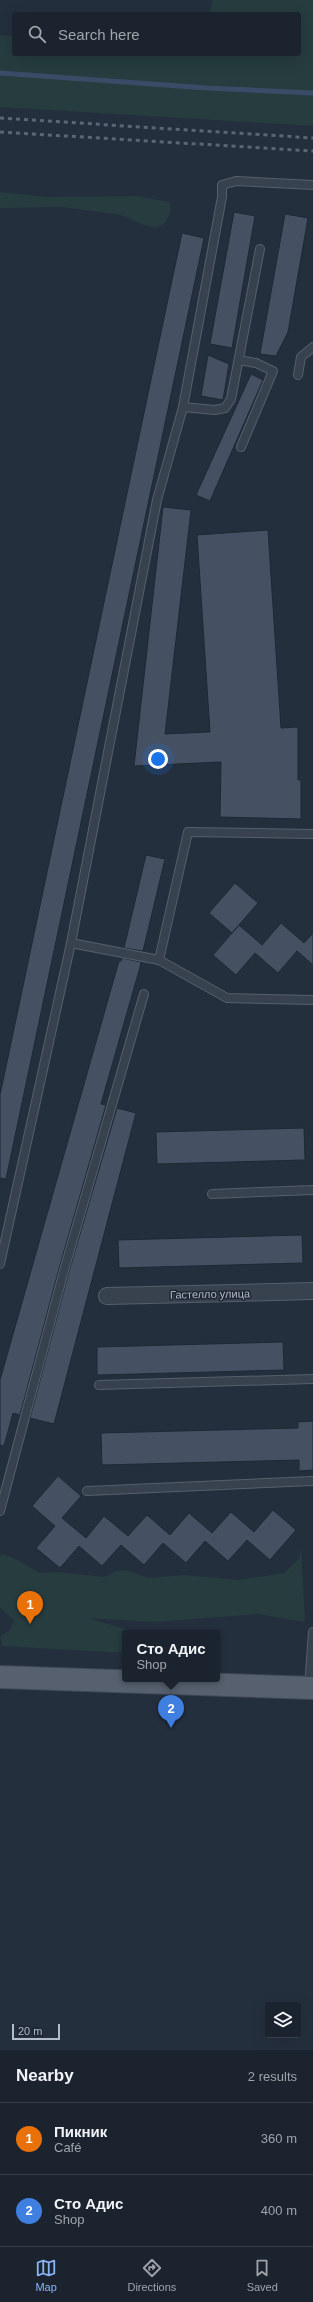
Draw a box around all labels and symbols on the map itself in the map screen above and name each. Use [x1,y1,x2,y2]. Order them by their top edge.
your location [148,749,168,769]
street label: Гастелло улица [170,1287,251,1301]
pin: 1 [17,1591,43,1624]
pin: 2 [158,1695,184,1728]
scale bar [12,2022,60,2041]

